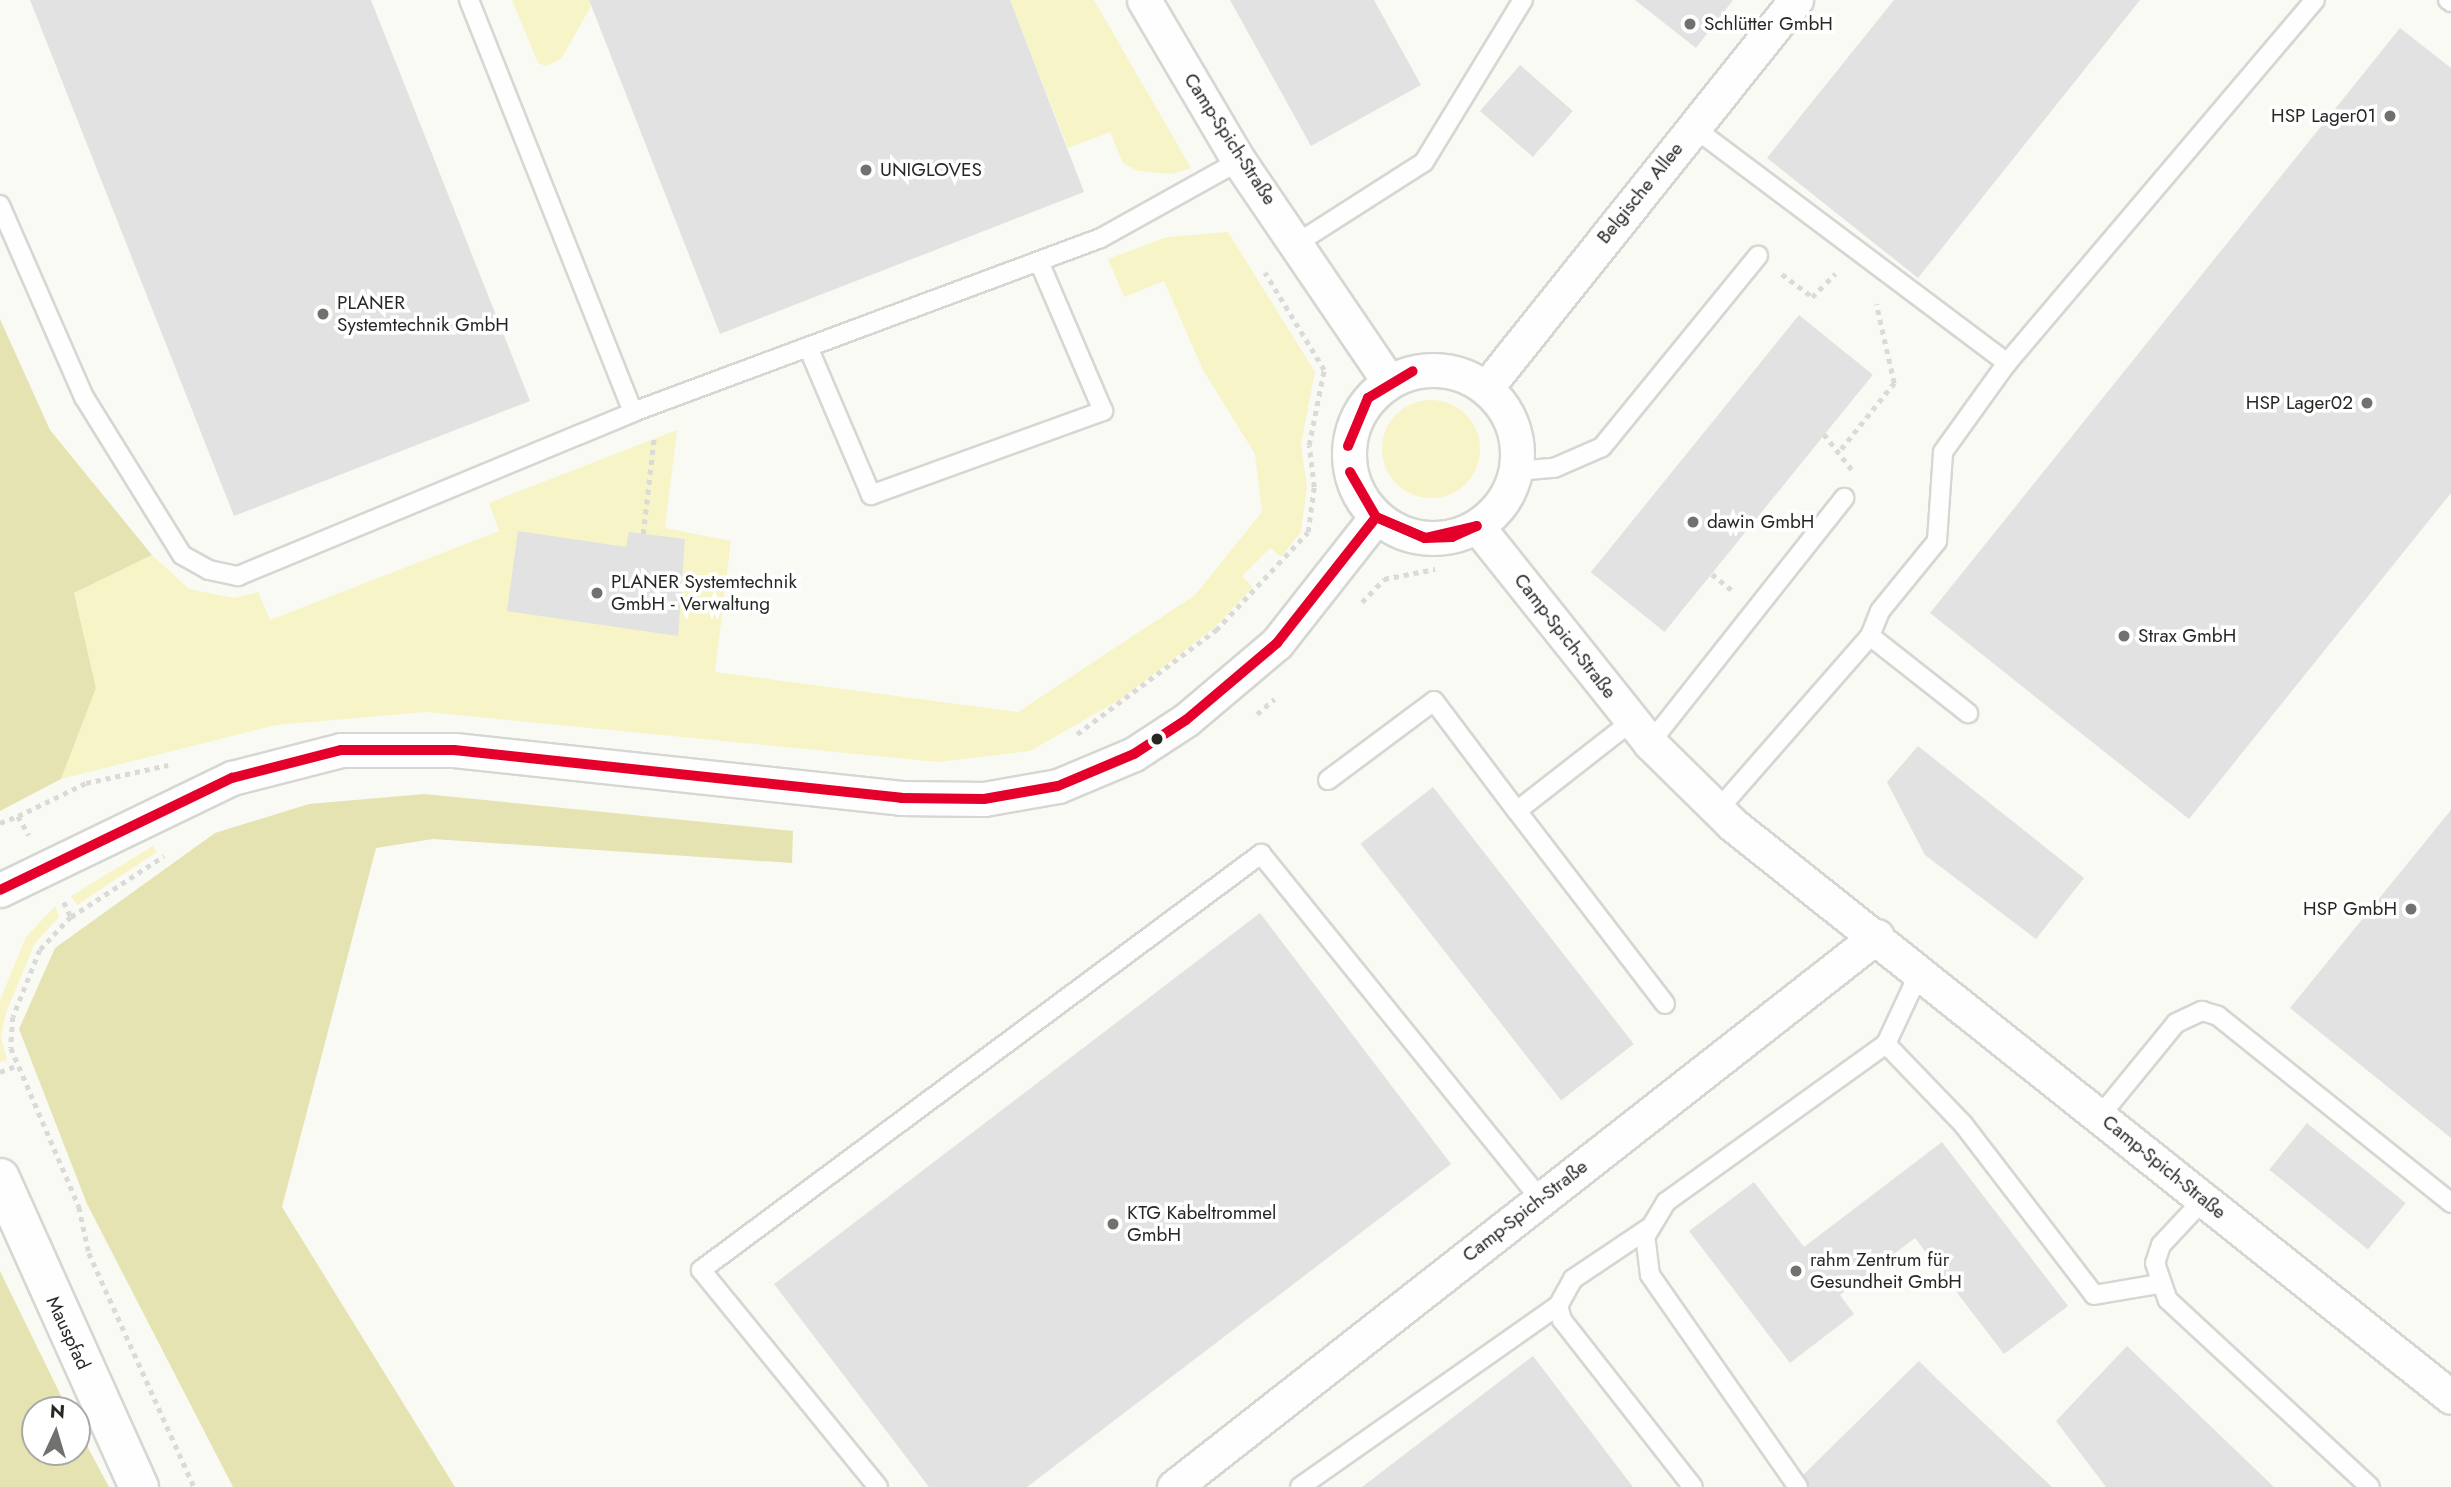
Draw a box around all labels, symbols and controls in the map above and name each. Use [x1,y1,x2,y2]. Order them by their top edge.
place label: Schlütter GmbH [1704,13,1833,35]
marker: Schlütter GmbH [1682,16,1698,32]
street label: Camp-Spich-Straße [1179,69,1281,209]
place label: HSP Lager01 [2271,105,2376,127]
marker: HSP Lager01 [2382,108,2398,124]
street label: Belgische Allee [1592,138,1688,248]
place label: UNIGLOVES [880,159,982,181]
marker: UNIGLOVES [858,162,874,178]
place label: PLANER Systemtechnik GmbH [337,292,509,336]
marker: PLANER Systemtechnik GmbH [315,306,331,322]
place label: HSP Lager02 [2246,392,2353,414]
marker: HSP Lager02 [2359,395,2375,411]
place label: dawin GmbH [1707,511,1814,533]
marker: dawin GmbH [1685,514,1701,530]
street label: Camp-Spich-Straße [1509,569,1621,703]
place label: PLANER Systemtechnik GmbH - Verwaltung [611,571,797,615]
marker: PLANER Systemtechnik GmbH - Verwaltung [589,585,605,601]
place label: Strax GmbH [2138,625,2236,647]
marker: Strax GmbH [2116,628,2132,644]
unlabelled marker [1150,732,1164,746]
place label: HSP GmbH [2303,898,2397,920]
marker: HSP GmbH [2403,901,2419,917]
street label: Camp-Spich-Straße [2098,1110,2230,1224]
street label: Camp-Spich-Straße [1458,1155,1592,1267]
place label: KTG Kabeltrommel GmbH [1127,1202,1276,1246]
marker: KTG Kabeltrommel GmbH [1105,1216,1121,1232]
place label: rahm Zentrum für Gesundheit GmbH [1810,1249,1962,1293]
marker: rahm Zentrum für Gesundheit GmbH [1788,1263,1804,1279]
street label: Mauspfad [41,1293,95,1373]
north arrow [21,1396,91,1466]
text: N [49,1398,66,1426]

